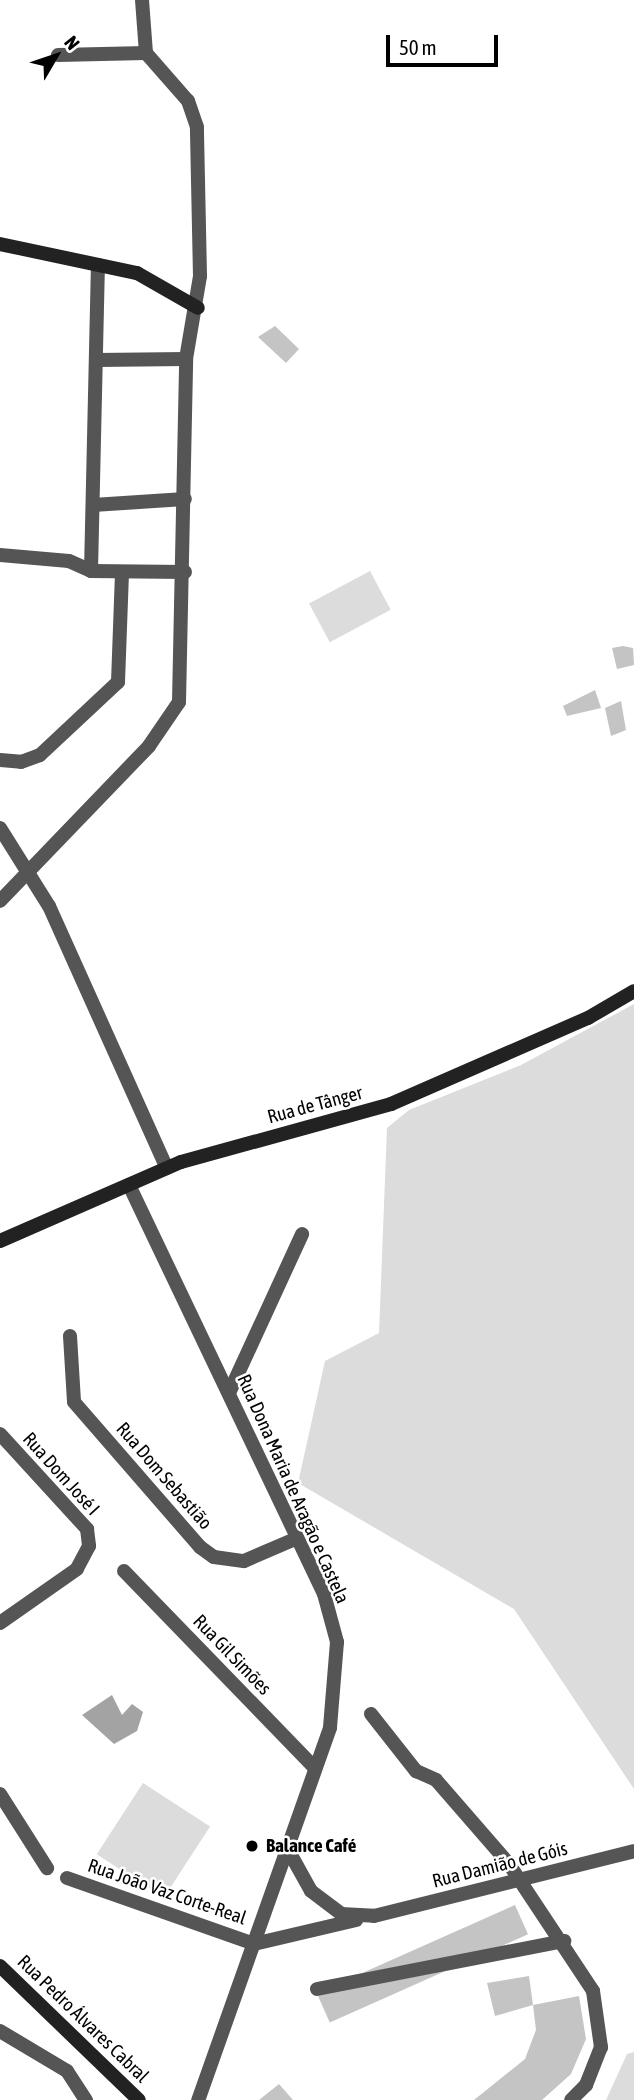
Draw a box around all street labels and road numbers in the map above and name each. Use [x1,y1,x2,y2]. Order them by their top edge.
street label: Rua de Tânger [265,1081,365,1129]
street label: Rua Dona Maria de Aragão e Castela [232,1371,354,1607]
street label: Rua Dom Sebastião [111,1418,217,1534]
street label: Rua Dom José I [18,1428,104,1520]
street label: Rua Gil Simões [188,1610,276,1700]
street label: Rua Damião de Góis [430,1837,570,1893]
street label: Rua João Vaz Corte-Real [85,1854,249,1930]
street label: Rua Pedro Álvares Cabral [13,1951,153,2087]

